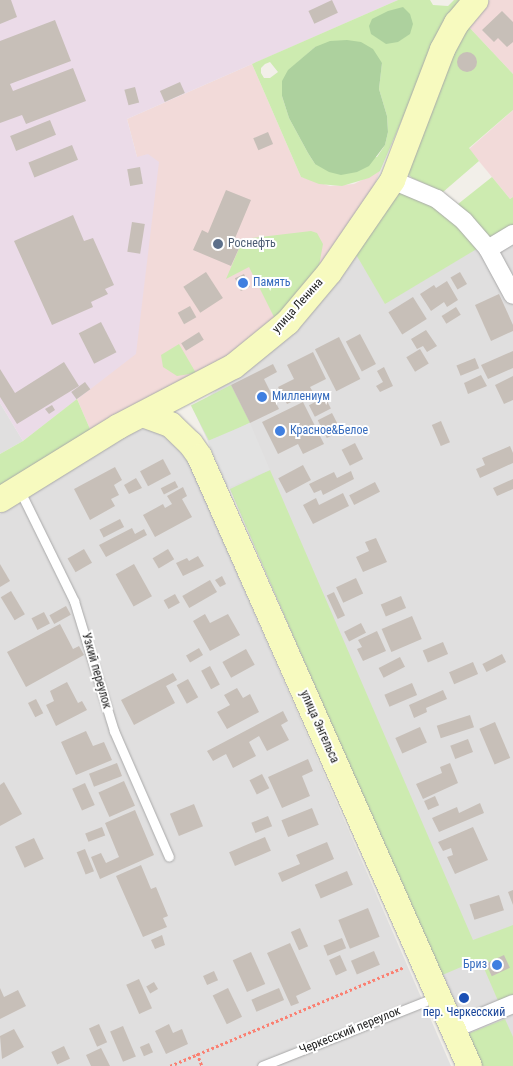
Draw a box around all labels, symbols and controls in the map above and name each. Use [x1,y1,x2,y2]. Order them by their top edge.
place label: Роснефть [228,237,276,251]
marker: Роснефть [212,238,224,250]
place label: Память [253,276,291,290]
street label: улица Ленина [270,276,326,336]
marker: Память [237,277,249,289]
place label: Миллениум [272,390,330,404]
marker: Миллениум [256,391,268,403]
place label: Красное&Белое [290,424,368,438]
marker: Красное&Белое [274,425,286,437]
street label: Узкий переулок [78,631,114,711]
street label: улица Энгельса [297,688,341,766]
place label: Бриз [463,958,487,972]
marker: Бриз [491,959,503,971]
marker: пер. Черкесский [458,992,470,1004]
street label: Черкесский переулок [297,1004,403,1058]
place label: пер. Черкесский [423,1006,505,1020]

